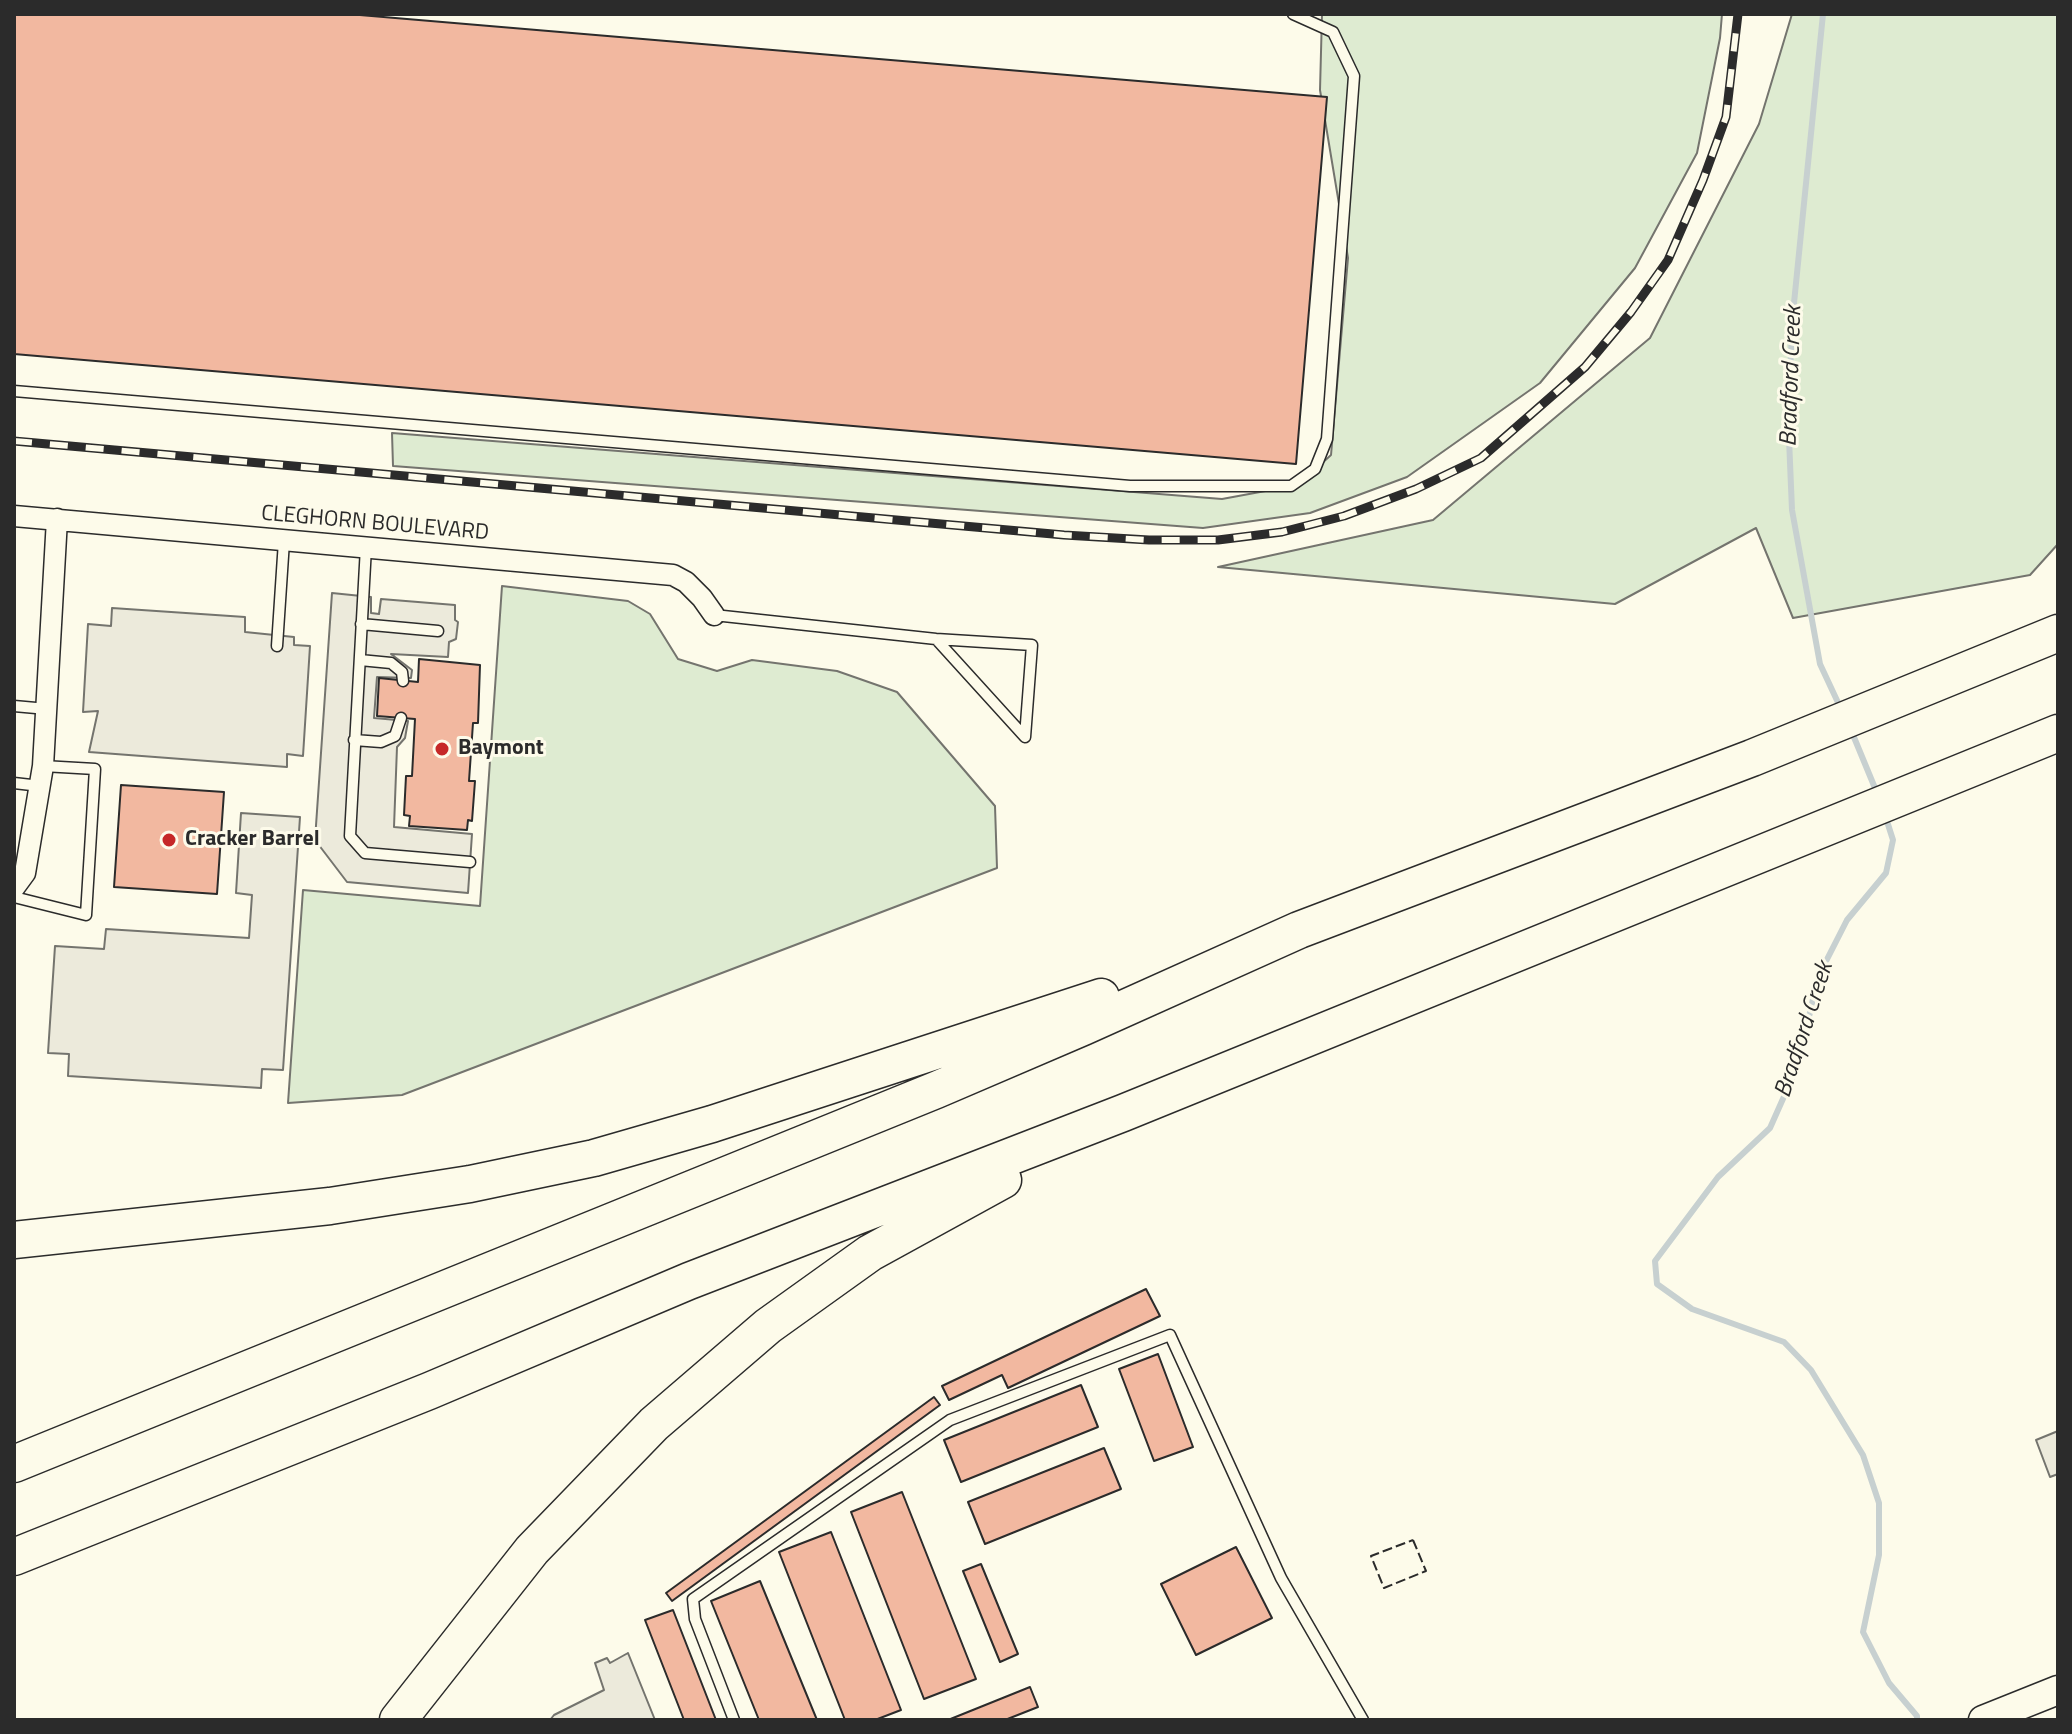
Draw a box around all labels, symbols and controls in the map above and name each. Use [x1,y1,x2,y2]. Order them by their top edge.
water label: Bradford Creek [1775,305,1809,447]
street label: CLEGHORN BOULEVARD [260,501,490,547]
place label: Baymont [458,736,544,762]
marker: Baymont [433,740,451,758]
place label: Cracker Barrel [185,827,320,853]
marker: Cracker Barrel [160,831,178,849]
water label: Bradford Creek [1770,959,1840,1101]

